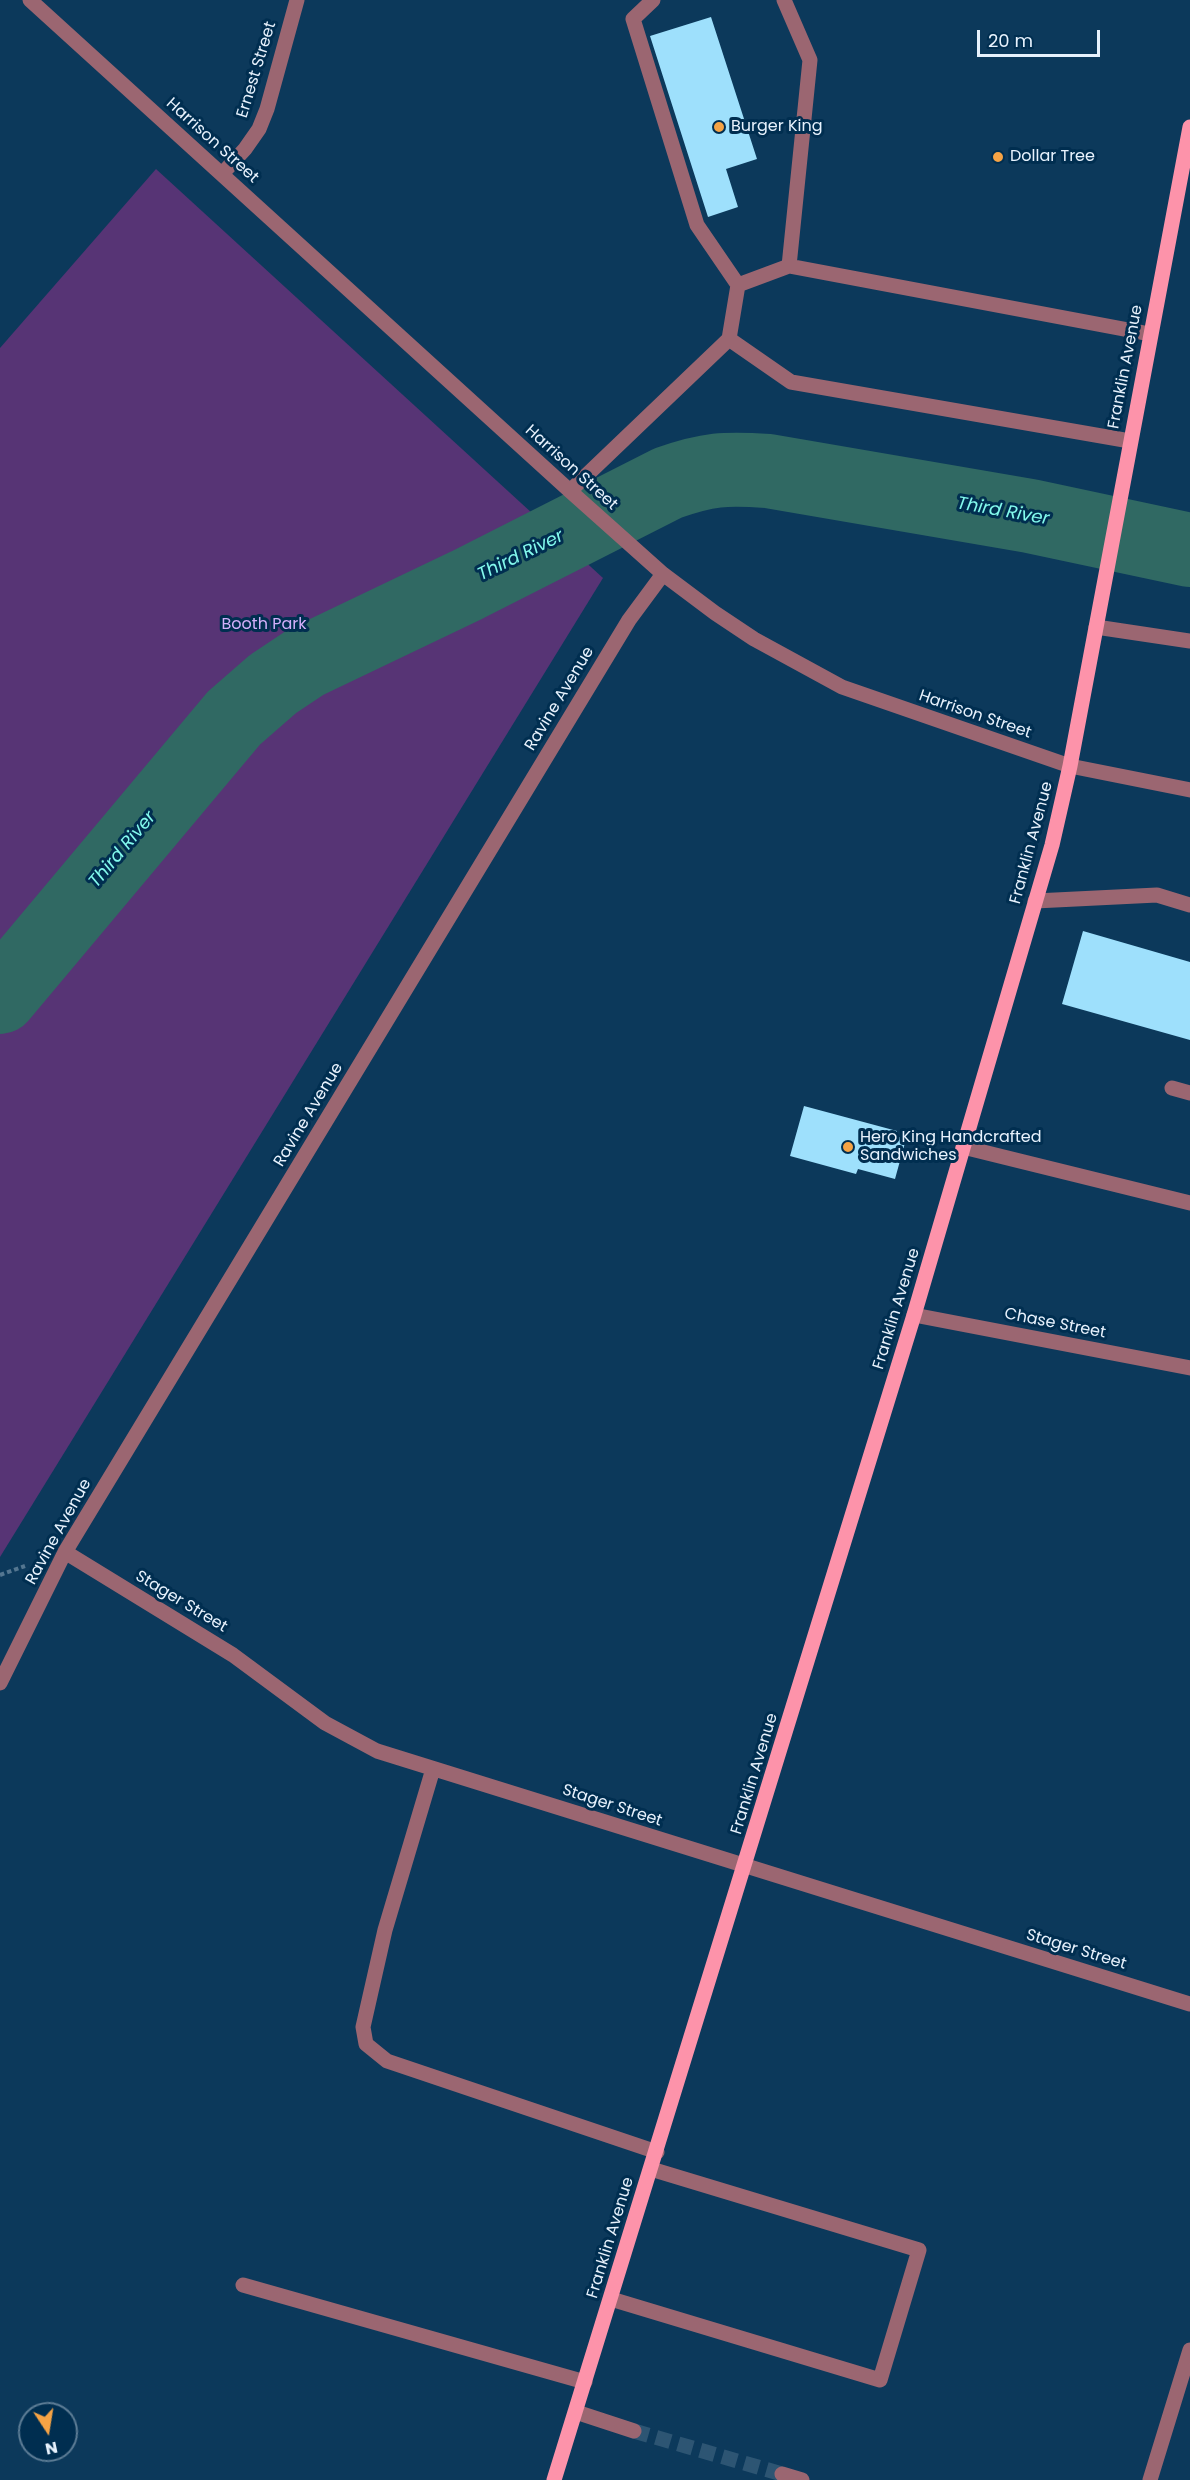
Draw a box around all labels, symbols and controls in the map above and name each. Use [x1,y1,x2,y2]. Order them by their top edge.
scale bar [980,18,1103,56]
street label: Ernest Street [233,20,281,120]
text: 20 m [988,28,1033,53]
street label: Harrison Street [162,94,262,188]
place label: Burger King [731,117,823,137]
marker: Burger King [712,120,726,134]
place label: Dollar Tree [1010,147,1095,167]
marker: Dollar Tree [991,150,1005,164]
street label: Franklin Avenue [1105,303,1147,431]
street label: Harrison Street [521,421,621,515]
water label: Third River [955,493,1051,531]
water label: Third River [474,526,568,586]
park label: Booth Park [222,615,306,635]
street label: Ravine Avenue [521,643,599,755]
street label: Harrison Street [916,687,1034,743]
street label: Franklin Avenue [1006,780,1058,906]
water label: Third River [85,807,161,893]
street label: Ravine Avenue [270,1059,348,1171]
place label: Hero King Handcrafted Sandwiches [860,1128,1042,1166]
marker: Hero King Handcrafted Sandwiches [841,1140,855,1154]
street label: Franklin Avenue [869,1246,925,1372]
street label: Chase Street [1003,1305,1107,1343]
street label: Ravine Avenue [22,1476,96,1588]
street label: Stager Street [132,1567,230,1637]
street label: Franklin Avenue [727,1711,783,1837]
street label: Stager Street [560,1781,664,1831]
street label: Stager Street [1024,1926,1128,1974]
street label: Franklin Avenue [583,2175,639,2301]
north arrow [18,2402,78,2462]
text: N [43,2436,60,2461]

